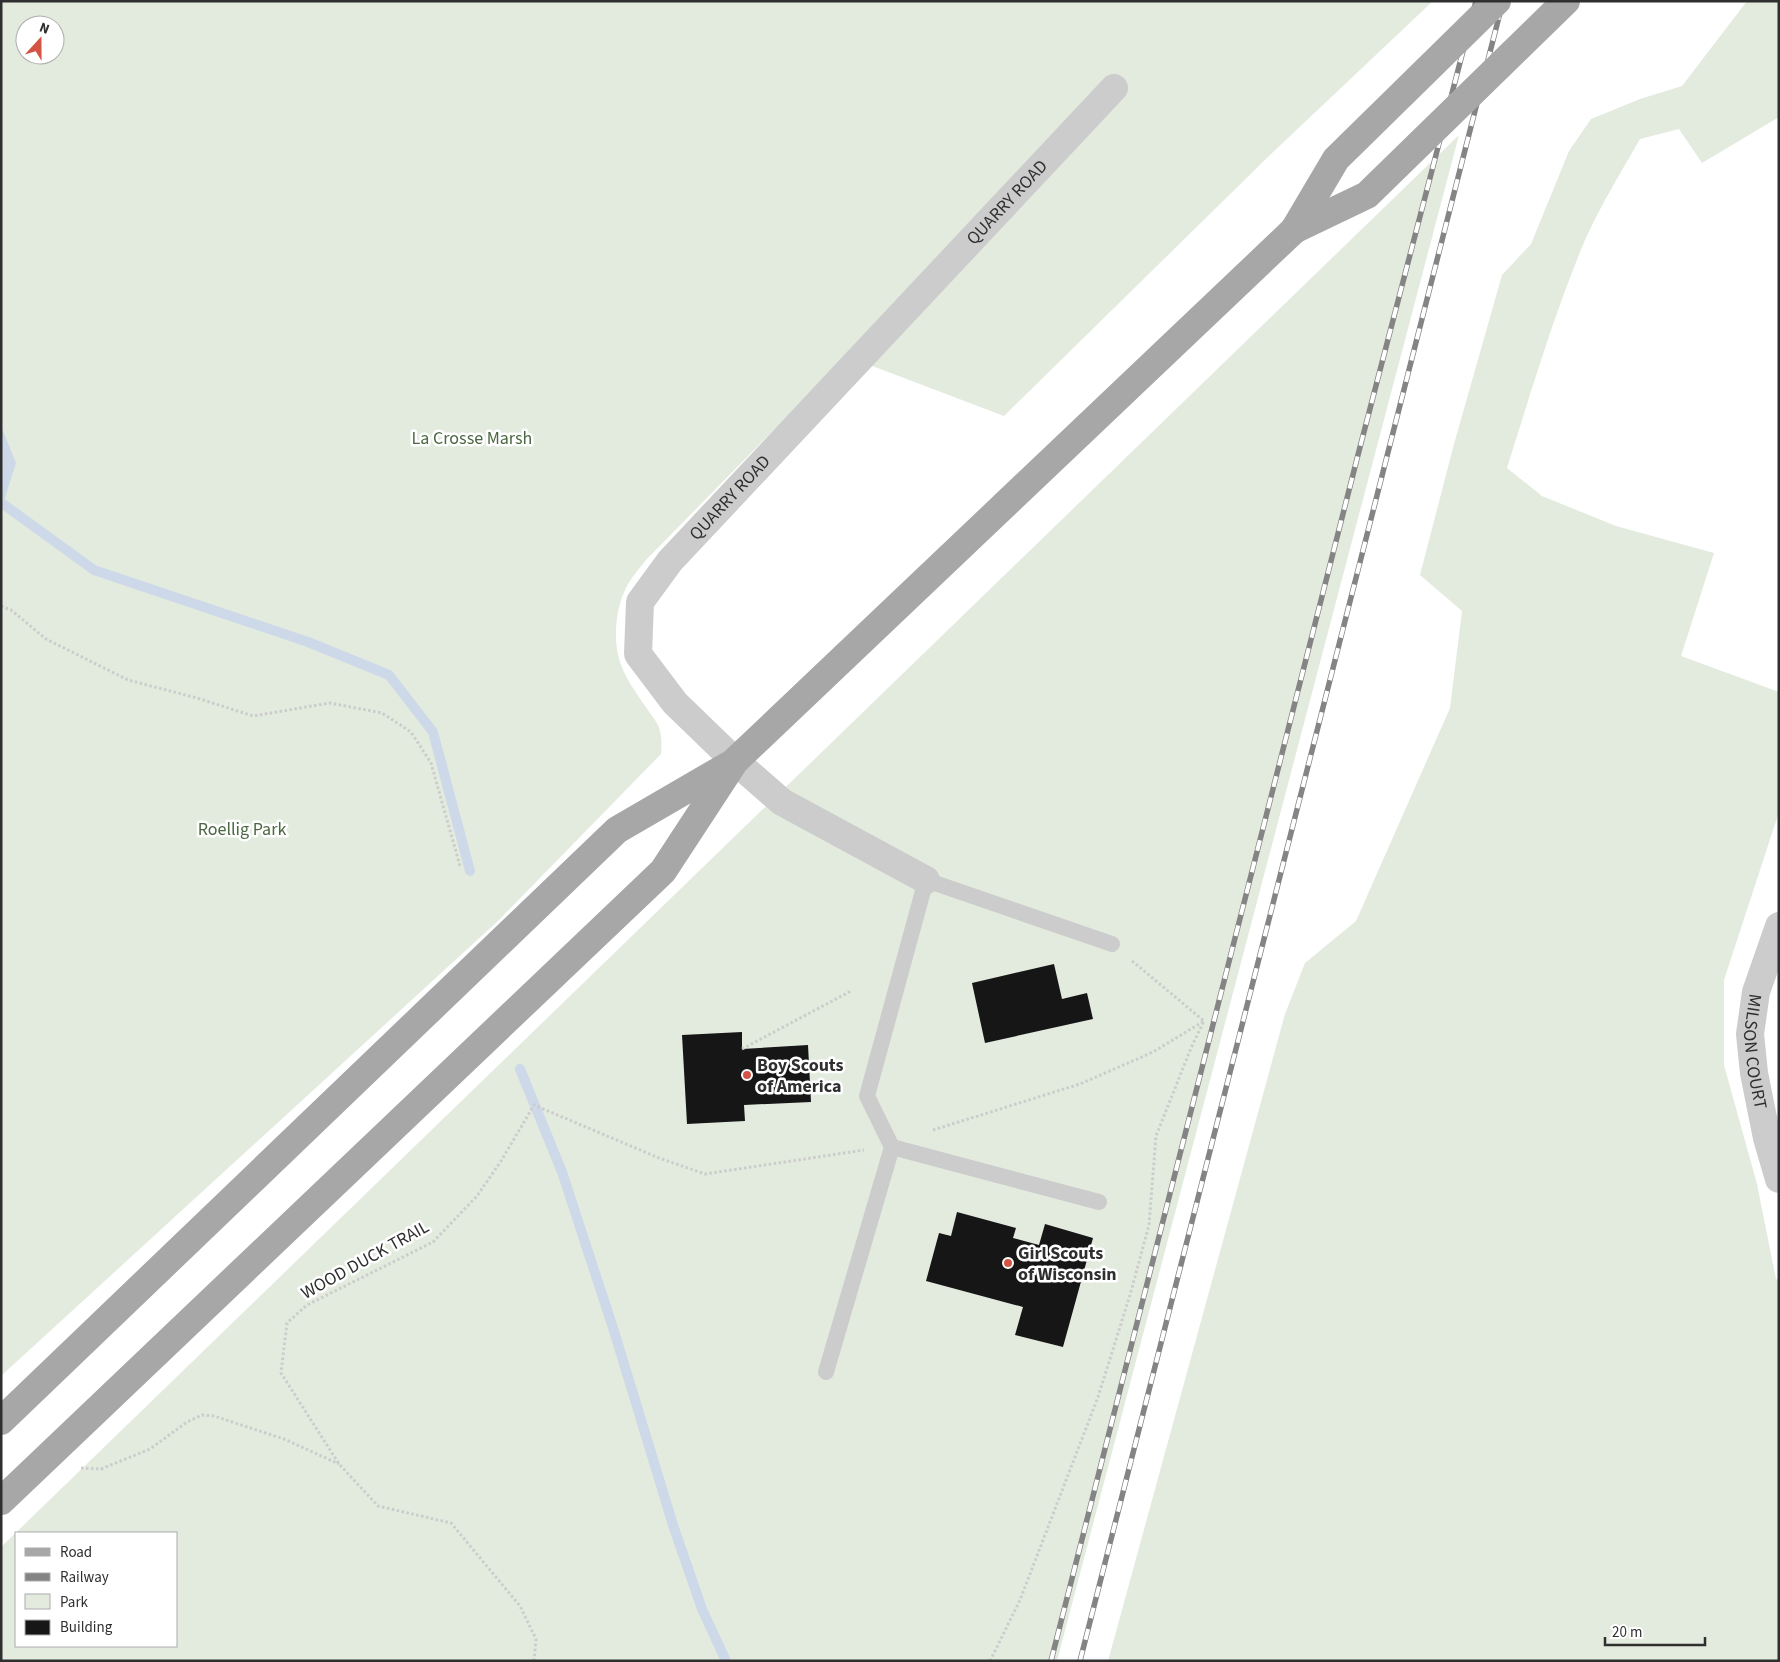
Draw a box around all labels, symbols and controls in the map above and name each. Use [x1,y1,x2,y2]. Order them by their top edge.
north arrow [15,15,65,65]
text: N [36,18,52,40]
street label: QUARRY ROAD [961,154,1053,250]
park label: La Crosse Marsh [412,426,532,451]
street label: QUARRY ROAD [683,449,776,546]
park label: Roellig Park [198,817,286,842]
street label: MILSON COURT [1737,992,1773,1112]
place label: Boy Scouts of America [757,1053,844,1099]
marker: Boy Scouts of America [741,1069,753,1081]
street label: WOOD DUCK TRAIL [297,1214,434,1306]
place label: Girl Scouts of Wisconsin [1018,1241,1117,1287]
marker: Girl Scouts of Wisconsin [1002,1257,1014,1269]
legend [15,1532,178,1647]
text: Road [60,1542,92,1563]
text: Railway [60,1567,109,1588]
text: Park [60,1592,89,1613]
scale bar [1605,1614,1705,1646]
text: Building [60,1617,113,1638]
text: 20 m [1612,1622,1642,1643]

